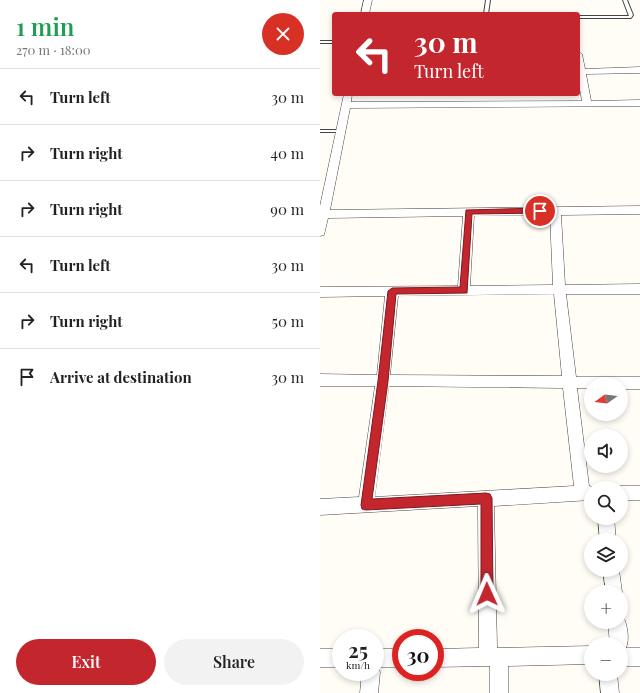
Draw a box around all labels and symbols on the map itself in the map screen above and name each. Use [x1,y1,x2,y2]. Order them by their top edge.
pin [523,194,557,228]
north arrow [584,377,628,421]
position arrow [466,573,508,615]
speed limit sign: 30 [392,629,444,681]

